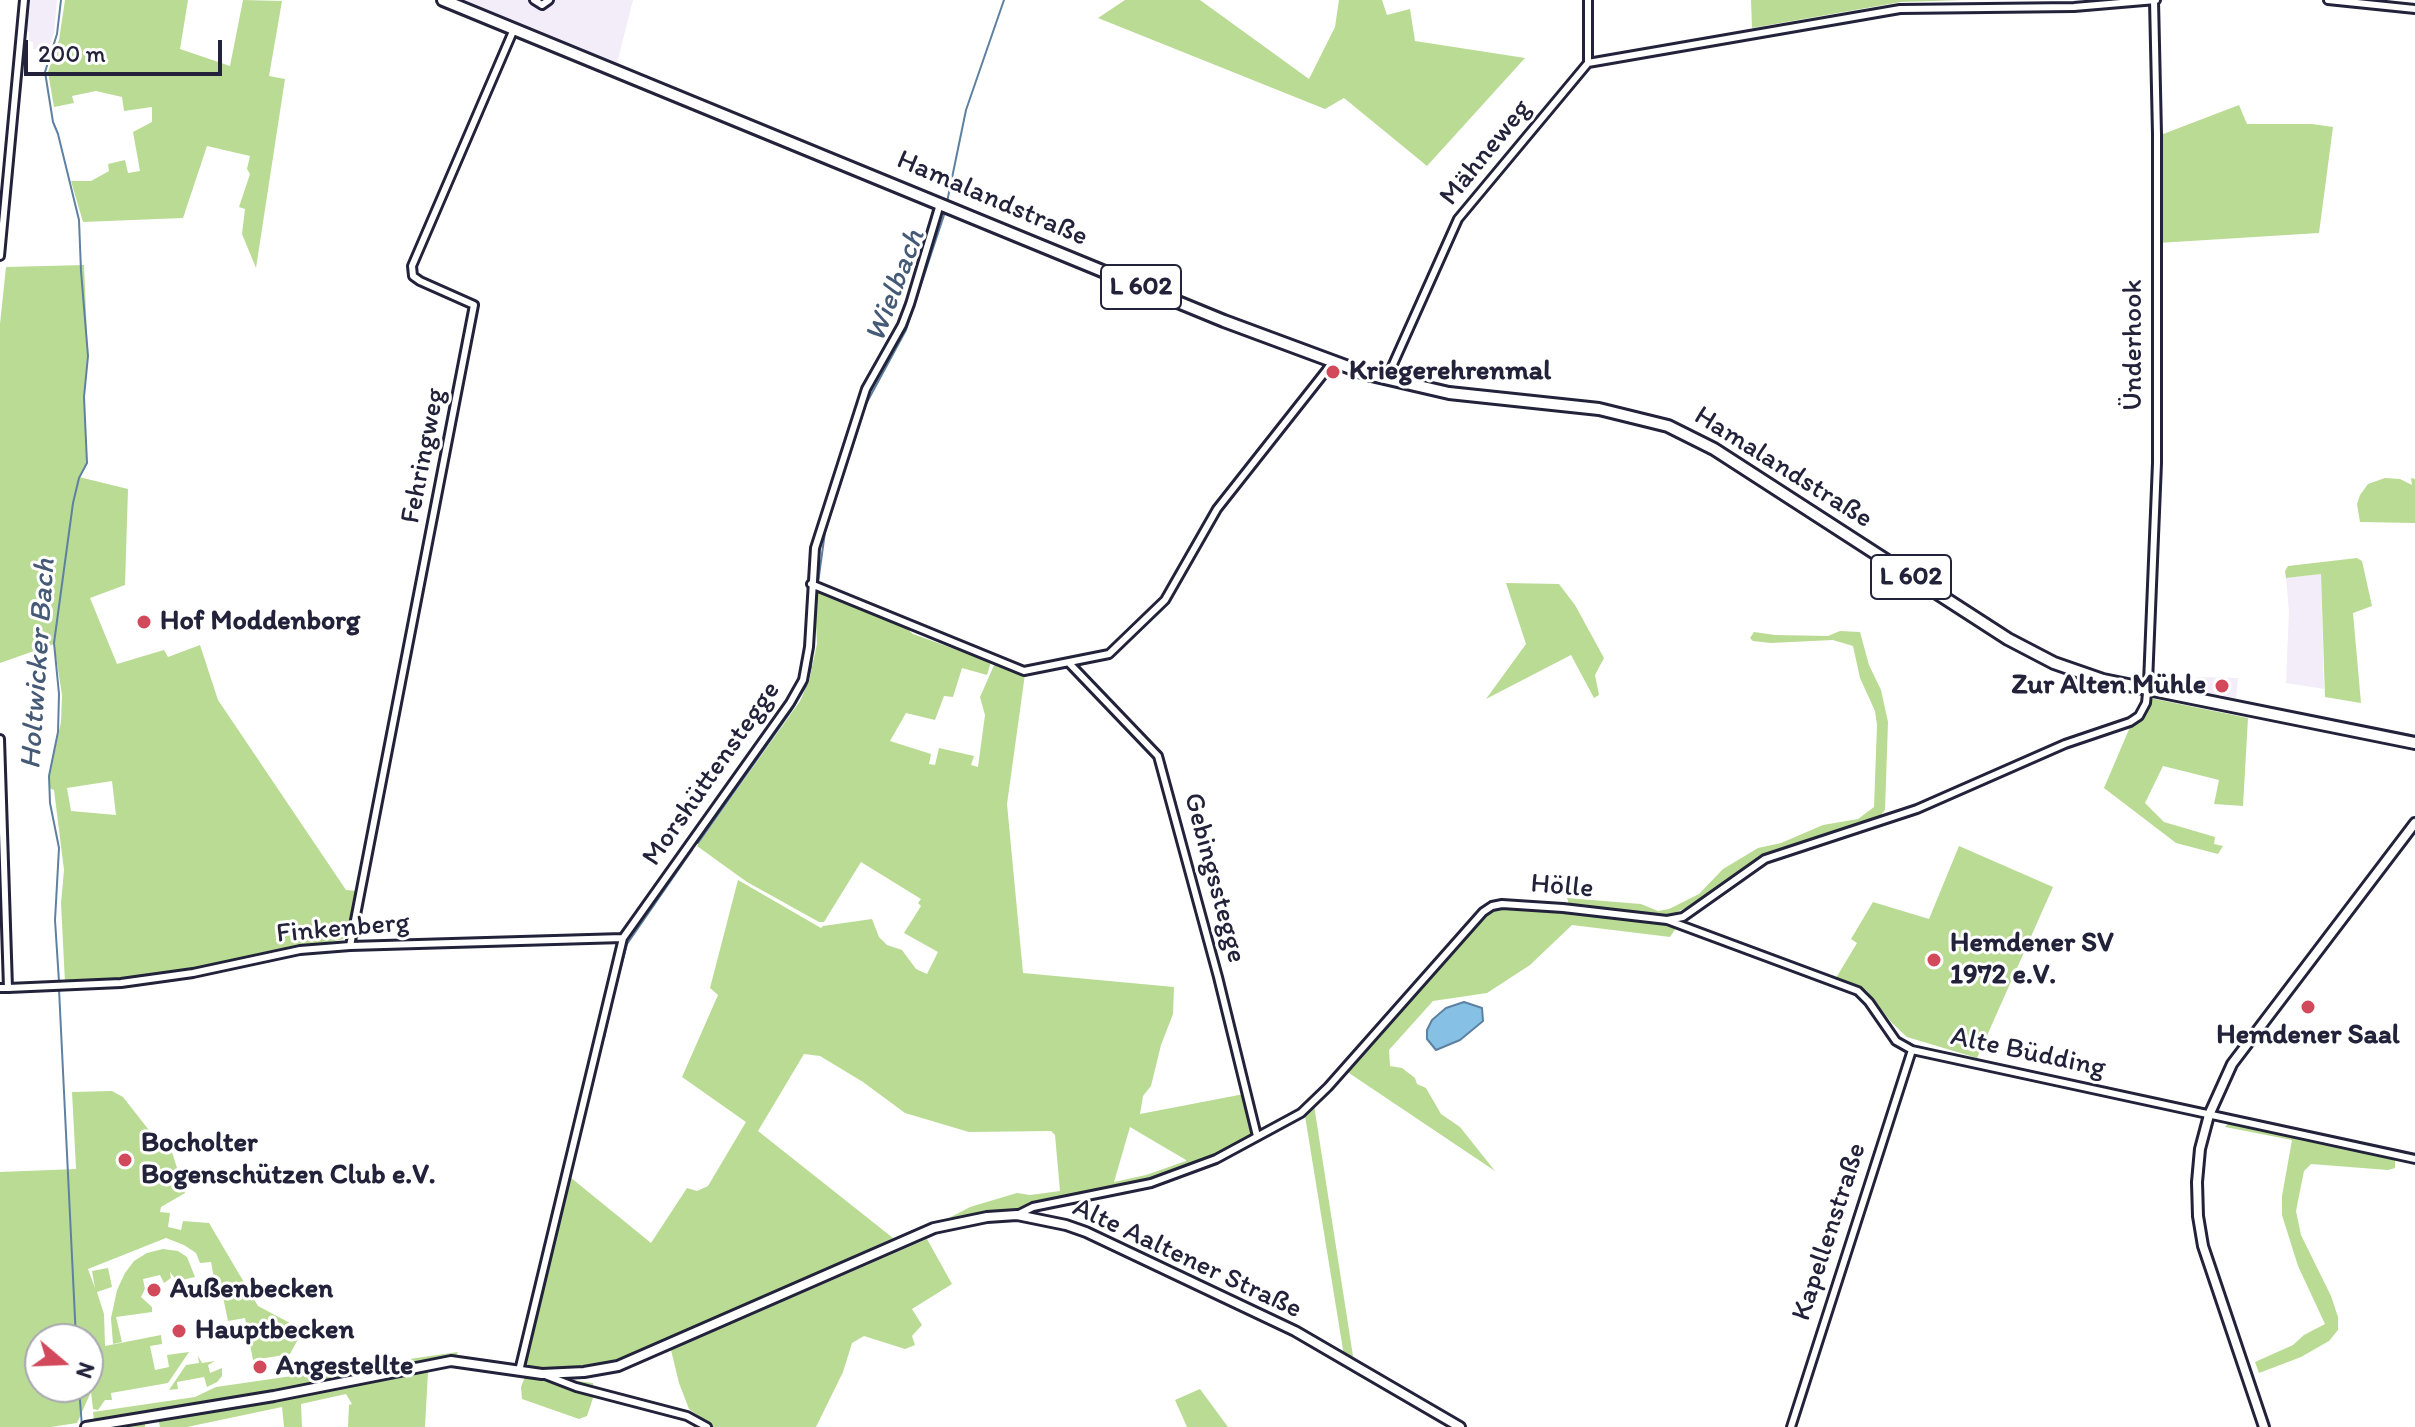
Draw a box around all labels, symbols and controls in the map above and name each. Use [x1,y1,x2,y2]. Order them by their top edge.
scale bar [28,24,226,74]
text: 200 m [38,39,106,68]
street label: Mähneweg [1433,93,1539,213]
street label: Hamalandstraße [891,144,1093,254]
water label: Wielbach [858,225,934,347]
road number: L 602 [1101,265,1181,309]
street label: Ünderhook [2117,279,2151,411]
place label: Kriegerehrenmal [1349,355,1551,389]
marker: Kriegerehrenmal [1324,363,1342,381]
street label: Fehringweg [394,386,454,526]
street label: Hamalandstraße [1687,400,1879,536]
road number: L 602 [1871,555,1951,599]
water label: Holtwicker Bach [14,558,64,770]
place label: Hof Moddenborg [160,605,360,639]
marker: Hof Moddenborg [135,613,153,631]
place label: Zur Alten Mühle [2011,669,2206,703]
street label: Morshüttenstegge [636,675,788,873]
marker: Zur Alten Mühle [2213,677,2231,695]
street label: Gebingsstegge [1175,789,1253,967]
street label: Hölle [1529,868,1595,906]
street label: Finkenberg [275,906,411,952]
place label: Hemdener SV 1972 e.V. [1950,927,2114,993]
marker: Hemdener SV 1972 e.V. [1925,951,1943,969]
marker: Hemdener Saal [2299,998,2317,1016]
place label: Hemdener Saal [2216,1019,2400,1053]
street label: Alte Büdding [1948,1020,2108,1086]
place label: Bocholter Bogenschützen Club e.V. [141,1127,436,1193]
street label: Kapellenstraße [1785,1139,1875,1325]
marker: Bocholter Bogenschützen Club e.V. [116,1151,134,1169]
street label: Alte Aaltener Straße [1067,1191,1307,1327]
place label: Außenbecken [170,1273,333,1307]
marker: Außenbecken [145,1281,163,1299]
place label: Hauptbecken [195,1314,354,1348]
marker: Hauptbecken [170,1322,188,1340]
north arrow [24,1323,104,1403]
place label: Angestellte [276,1350,414,1384]
marker: Angestellte [251,1358,269,1376]
text: N [70,1359,100,1382]

